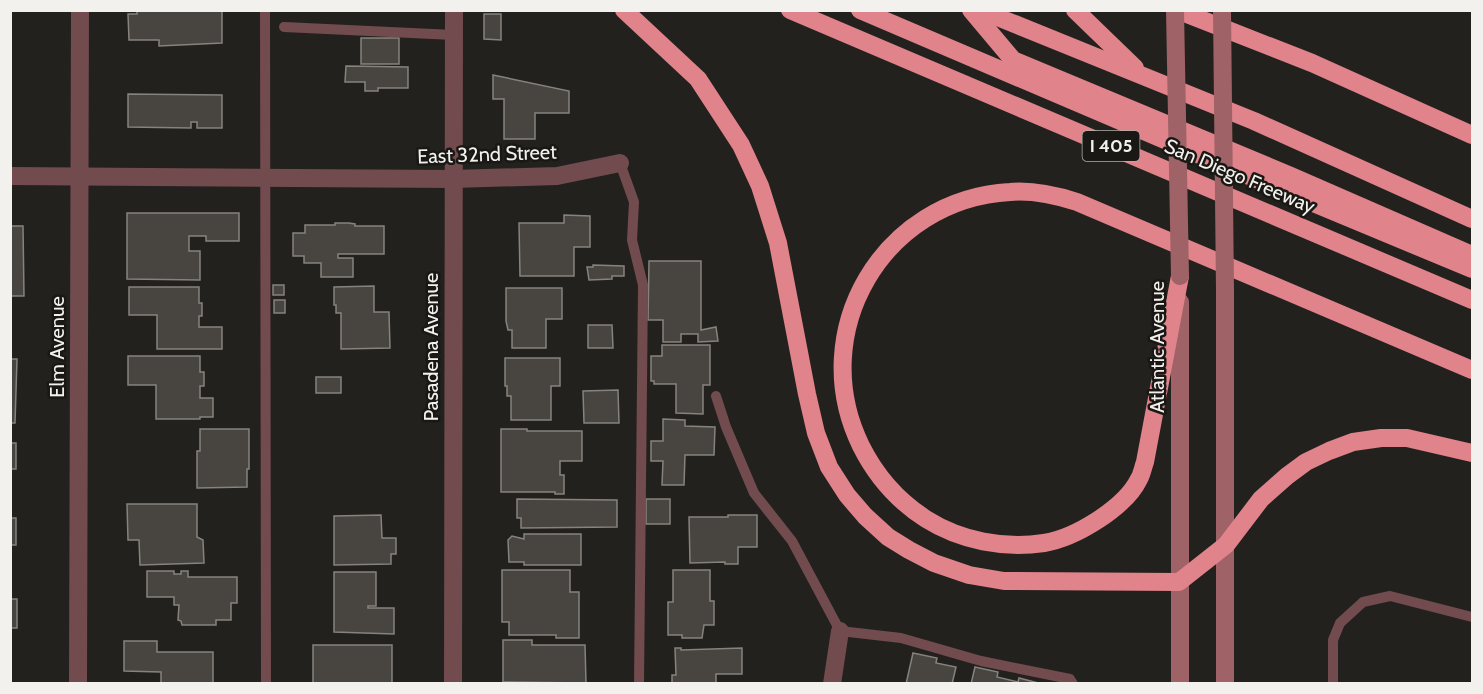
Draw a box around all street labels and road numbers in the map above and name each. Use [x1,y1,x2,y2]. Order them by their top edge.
road number: I 405 [1082,131,1140,161]
street label: San Diego Freeway [1161,133,1319,219]
street label: East 32nd Street [417,140,557,168]
street label: Pasadena Avenue [419,273,443,421]
street label: Atlantic Avenue [1145,281,1169,413]
street label: Elm Avenue [45,296,69,398]

